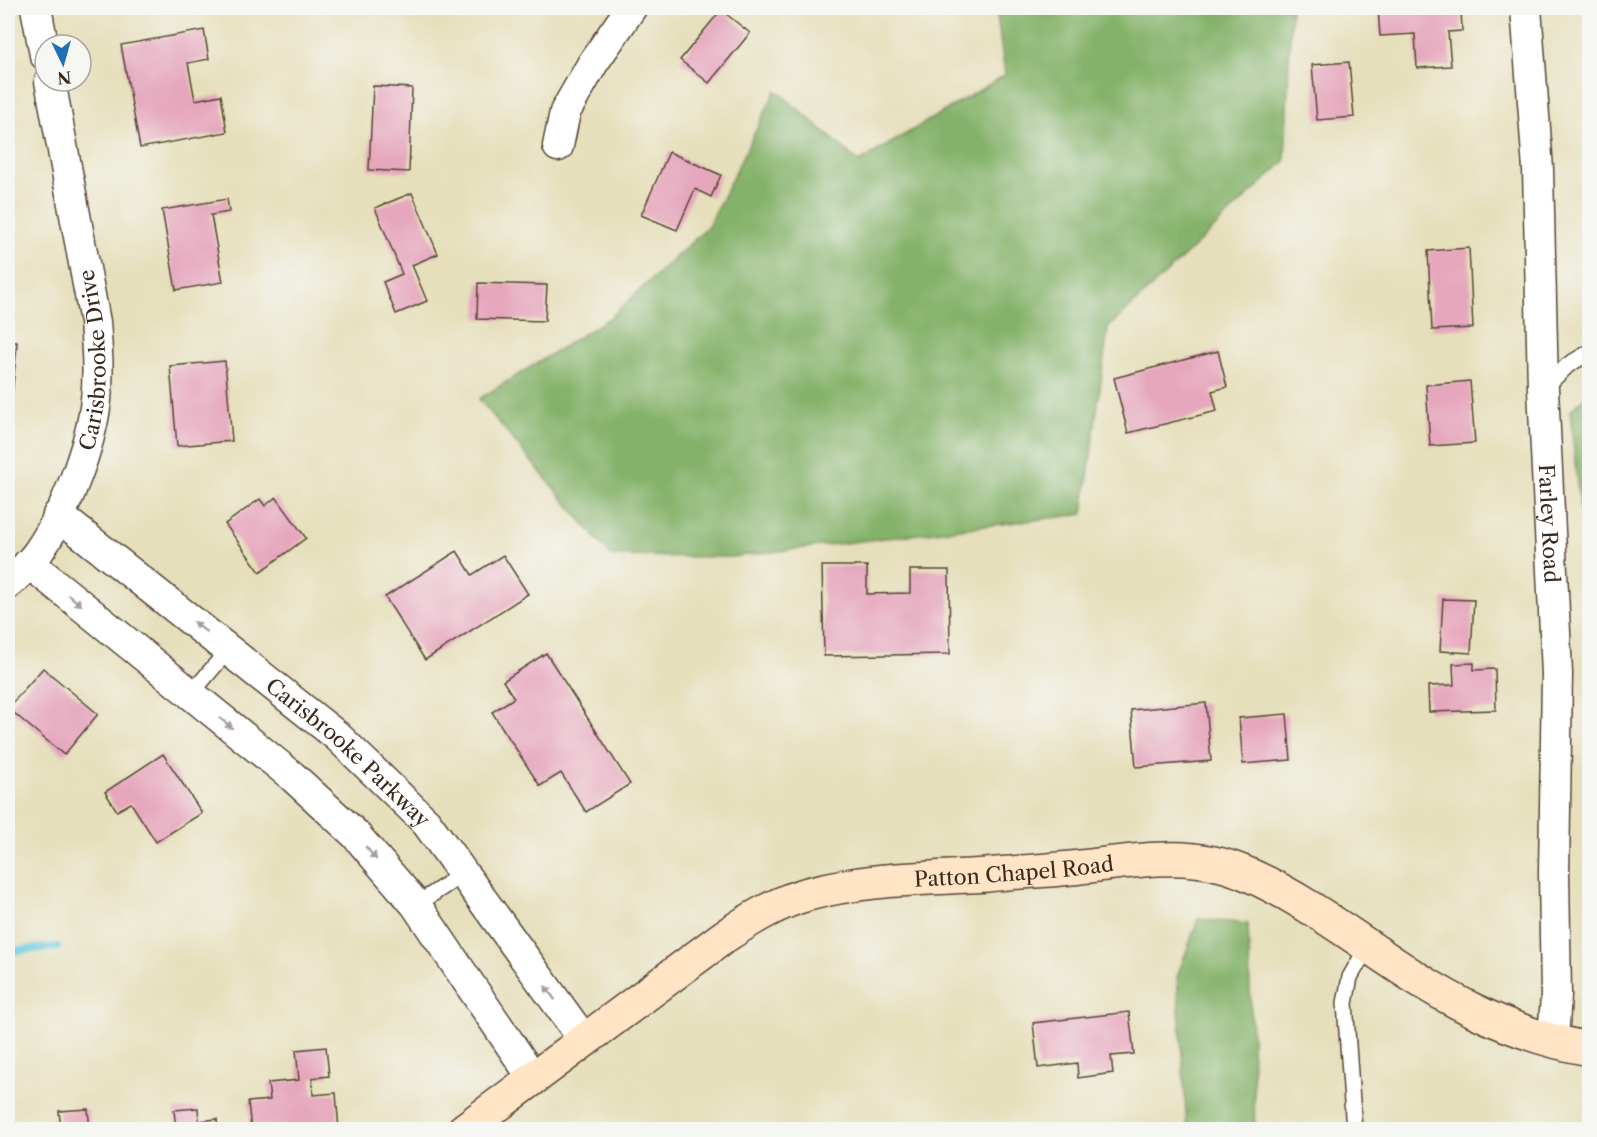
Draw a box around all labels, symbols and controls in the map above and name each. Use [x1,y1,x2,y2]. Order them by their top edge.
north arrow [33,33,93,93]
text: N [56,67,72,89]
street label: Carisbrooke Drive [73,268,110,453]
street label: Farley Road [1534,463,1565,584]
one-way arrow [67,594,83,607]
one-way arrow [192,622,207,634]
street label: Carisbrooke Parkway [261,672,436,832]
one-way arrow [219,716,234,728]
one-way arrow [365,845,378,861]
street label: Patton Chapel Road [913,850,1115,891]
one-way arrow [545,985,557,1000]

